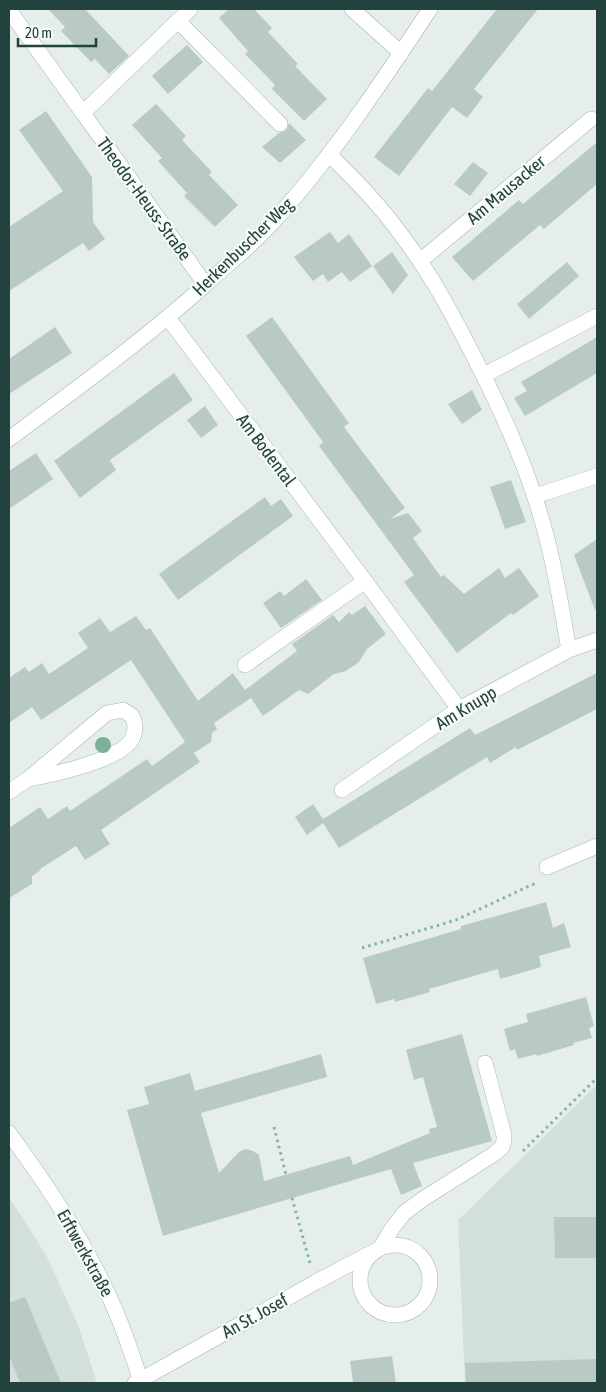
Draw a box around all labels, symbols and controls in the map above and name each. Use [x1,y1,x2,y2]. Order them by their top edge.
scale bar [18,15,95,47]
text: 20 m [25,24,52,41]
street label: Theodor-Heuss-Straße [93,133,196,264]
street label: Am Mausacker [462,150,550,228]
street label: Herkenbuscher Weg [188,193,298,300]
street label: Am Bodental [232,409,300,490]
street label: Am Knupp [431,681,500,734]
street label: Erftwerkstraße [53,1206,118,1300]
street label: An St. Josef [218,1289,291,1342]

